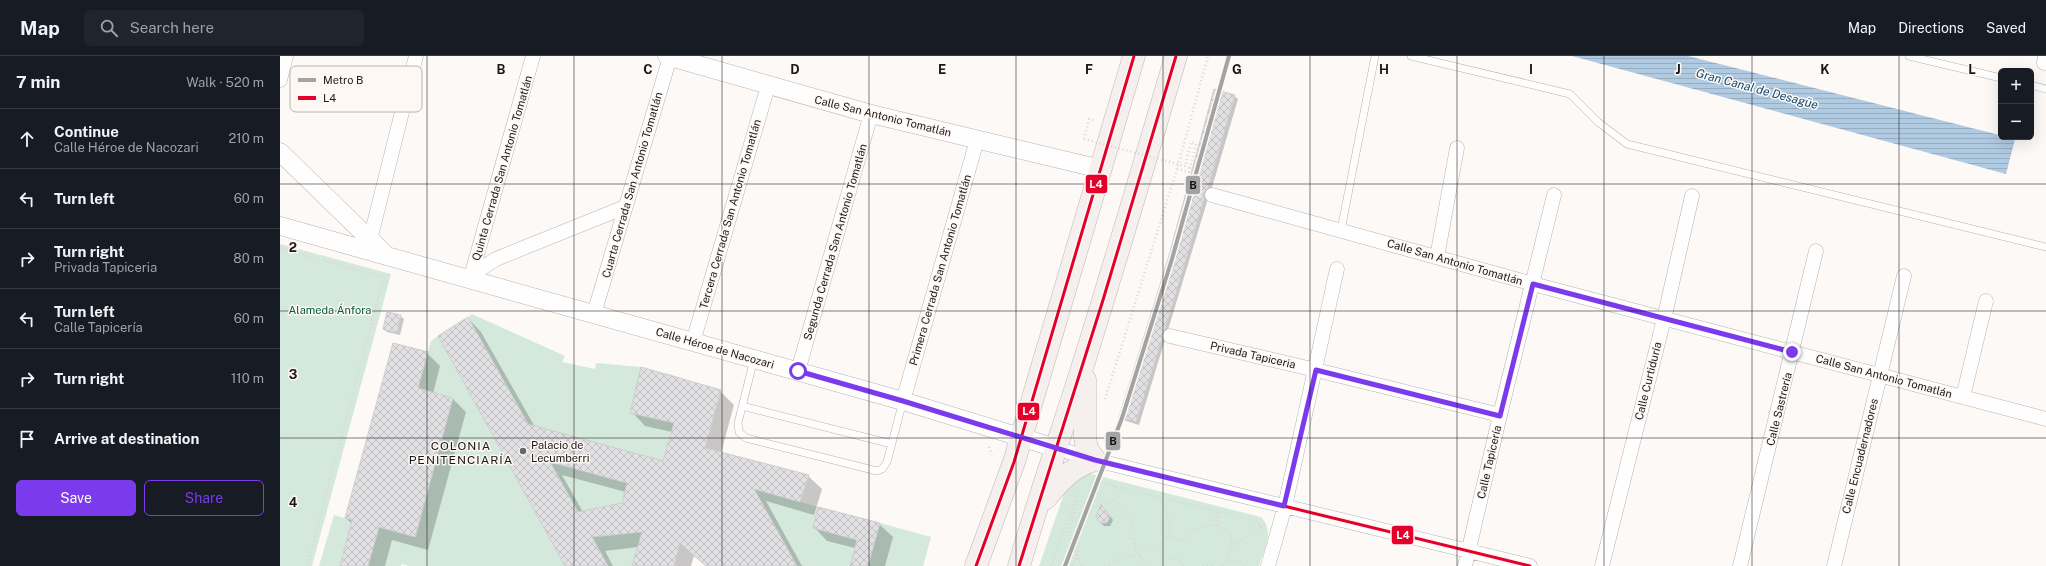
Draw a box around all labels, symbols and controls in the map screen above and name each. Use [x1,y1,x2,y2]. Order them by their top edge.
search box [84,10,364,46]
text: Map [20,17,60,39]
icon: search [98,17,120,39]
text: Search here [130,19,214,36]
text: Map [1848,20,1876,36]
text: Directions [1898,20,1964,36]
text: Saved [1986,20,2026,36]
text: B [497,62,506,77]
text: C [643,62,653,77]
text: D [790,62,800,77]
text: E [938,62,946,77]
text: F [1085,62,1093,77]
text: G [1232,62,1242,77]
text: H [1379,62,1389,77]
text: I [1529,62,1533,77]
text: J [1675,62,1681,77]
text: K [1820,62,1830,77]
text: L [1968,62,1976,77]
legend [290,66,422,112]
water label: Gran Canal de Desagüe [1694,66,1820,112]
map controls [1998,68,2034,140]
button: + [1998,68,2034,104]
text: 7 min [16,72,60,92]
text: Metro B [323,74,363,86]
street label: Quinta Cerrada San Antonio Tomatlán [470,74,534,262]
text: Walk · 520 m [186,75,264,90]
street label: Cuarta Cerrada San Antonio Tomatlán [600,91,664,279]
text: L4 [323,92,336,104]
street label: Calle San Antonio Tomatlán [813,93,953,139]
button: − [1998,104,2034,140]
street label: Tercera Cerrada San Antonio Tomatlán [697,118,763,310]
text: Continue [54,123,119,140]
icon: ahead [16,128,38,150]
text: 210 m [229,131,264,146]
text: Calle Héroe de Nacozari [54,140,199,155]
street label: Segunda Cerrada San Antonio Tomatlán [801,142,869,342]
street label: Primera Cerrada San Antonio Tomatlán [907,173,973,367]
line badge: L4 [1085,174,1108,194]
line badge: B [1185,175,1201,195]
text: L4 [1089,178,1103,190]
text: B [1189,179,1197,191]
icon: left [16,188,38,210]
text: Turn left [54,190,115,207]
text: 60 m [234,191,264,206]
street label: Calle San Antonio Tomatlán [1386,237,1524,287]
text: 2 [289,240,297,255]
text: Turn right [54,243,124,260]
icon: right [16,248,38,270]
text: 80 m [233,251,264,266]
text: Privada Tapiceria [54,260,157,275]
text: Turn left [54,303,115,320]
park label: Alameda Ánfora [289,303,371,316]
icon: left [16,308,38,330]
text: 60 m [234,311,264,326]
text: Calle Tapicería [54,320,143,335]
street label: Calle Héroe de Nacozari [654,325,776,371]
street label: Privada Tapiceria [1209,339,1297,371]
street label: Calle Curtiduría [1633,341,1663,421]
route end [1783,343,1801,361]
street label: Calle San Antonio Tomatlán [1815,352,1953,400]
route start [789,362,807,380]
text: 3 [289,367,298,382]
icon: right [16,368,38,390]
text: Turn right [54,370,124,387]
text: 110 m [231,371,264,386]
street label: Calle Sastrería [1764,371,1794,447]
street label: Calle Encuadernadores [1840,397,1880,515]
line badge: L4 [1017,402,1040,421]
text: L4 [1022,405,1036,417]
street label: Calle Tapicería [1475,424,1503,500]
icon: arrive [16,428,38,450]
text: Arrive at destination [54,430,199,447]
line badge: B [1105,431,1121,451]
text: B [1109,435,1117,447]
district label: COLONIA PENITENCIARÍA [409,439,513,467]
place label: Palacio de Lecumberri [531,439,589,464]
marker: Palacio de Lecumberri [518,446,528,456]
button: Save [16,480,136,516]
button: Share [144,480,264,516]
text: 4 [289,495,298,510]
line badge: L4 [1391,525,1414,545]
text: L4 [1396,529,1410,541]

